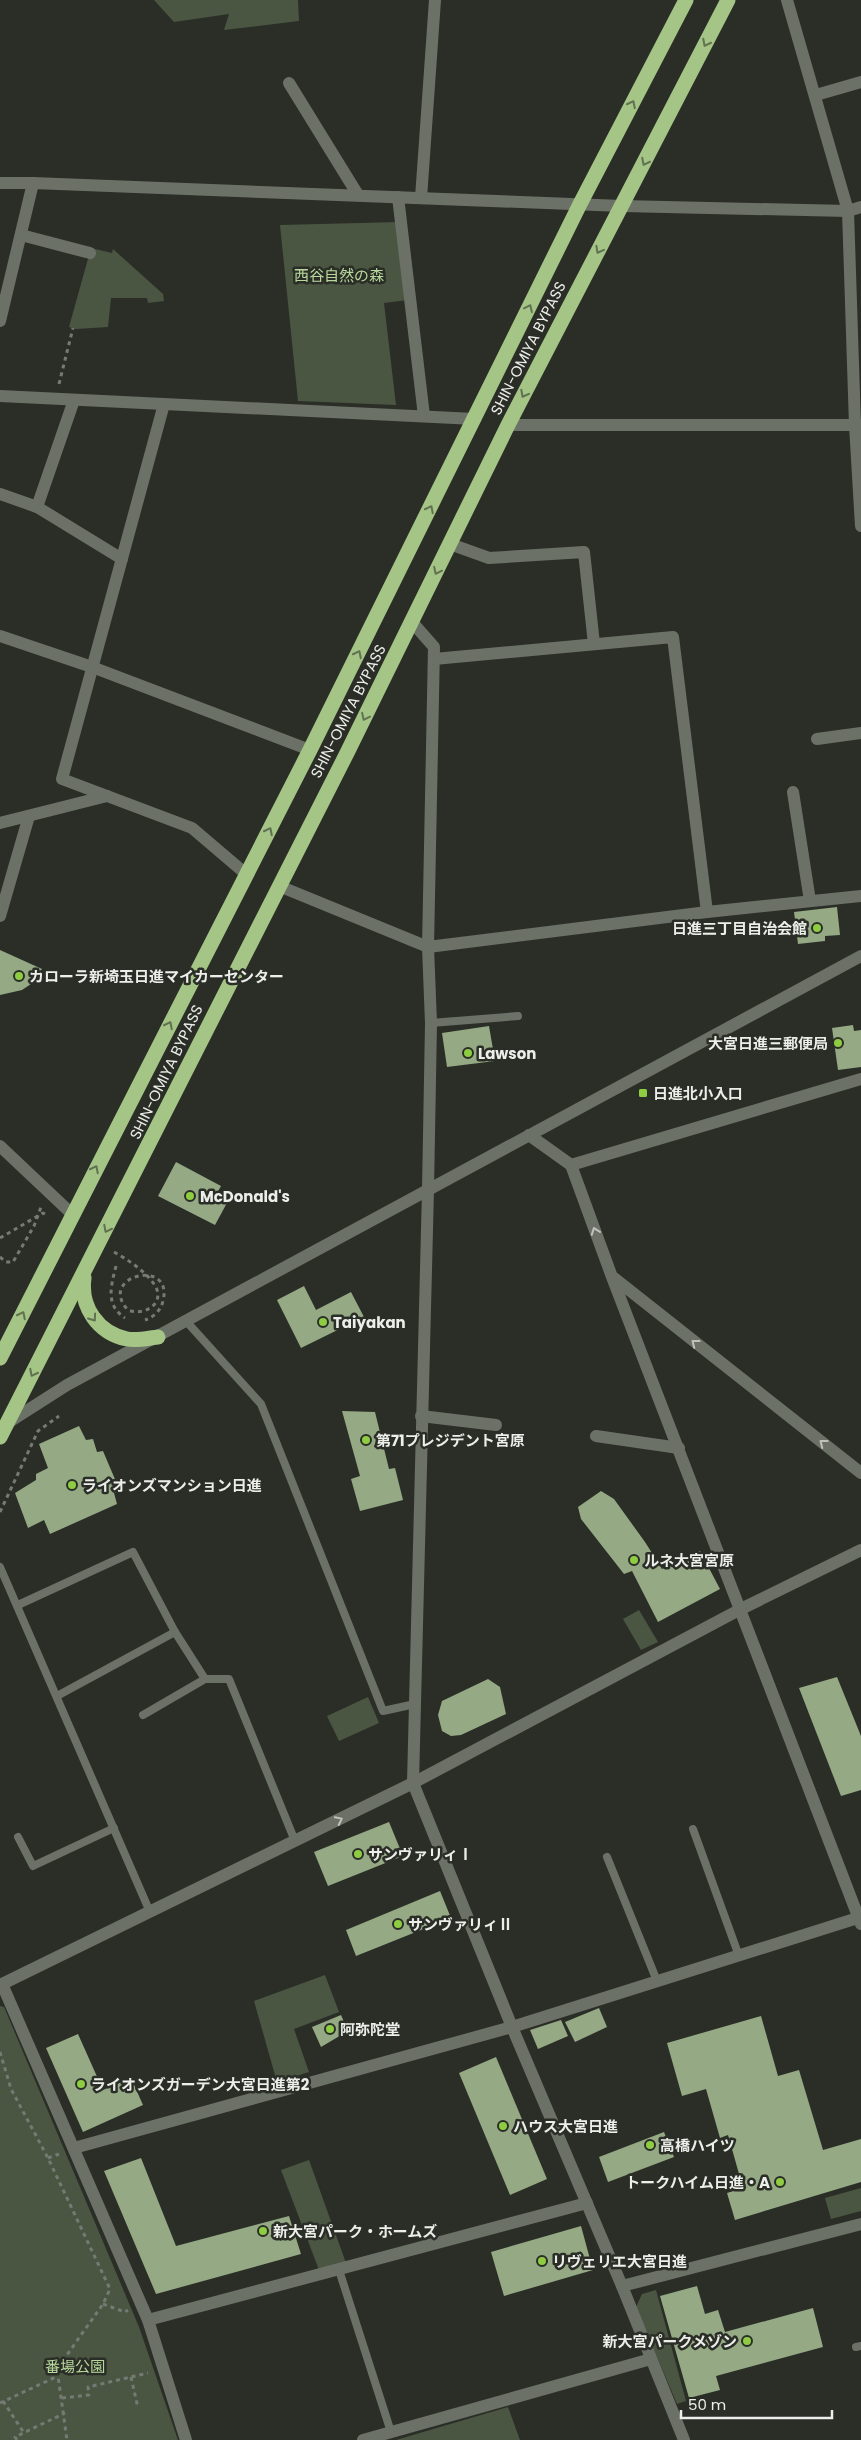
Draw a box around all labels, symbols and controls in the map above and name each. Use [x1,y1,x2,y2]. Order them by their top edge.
one-way arrow [702,38,712,47]
one-way arrow [626,100,636,109]
one-way arrow [641,156,651,165]
one-way arrow [595,244,605,253]
park label: 西谷自然の森 [294,265,384,286]
street label: SHIN-OMIYA BYPASS [485,278,571,418]
one-way arrow [523,304,534,313]
one-way arrow [520,388,530,397]
one-way arrow [424,505,434,514]
one-way arrow [433,566,443,575]
street label: SHIN-OMIYA BYPASS [305,641,391,781]
one-way arrow [352,651,362,660]
one-way arrow [361,712,371,721]
one-way arrow [262,827,272,836]
place label: 日進三丁目自治会館 [672,918,807,939]
marker: 日進三丁目自治会館 [811,922,823,934]
place label: カローラ新埼玉日進マイカーセンター [29,966,284,987]
marker: カローラ新埼玉日進マイカーセンター [13,970,25,982]
street label: SHIN-OMIYA BYPASS [124,1001,208,1143]
one-way arrow [163,1021,173,1030]
place label: 大宮日進三郵便局 [708,1033,828,1054]
marker: 大宮日進三郵便局 [832,1037,844,1049]
place label: Lawson [478,1043,536,1064]
marker: Lawson [462,1047,474,1059]
place label: 日進北小入口 [653,1083,743,1104]
marker: 日進北小入口 [637,1087,649,1099]
one-way arrow [89,1166,99,1175]
place label: McDonald's [200,1186,290,1207]
marker: McDonald's [184,1190,196,1202]
one-way arrow [103,1223,113,1232]
one-way arrow [591,1227,601,1236]
one-way arrow [16,1311,26,1320]
one-way arrow [88,1312,96,1321]
place label: Taiyakan [333,1312,406,1333]
marker: Taiyakan [317,1316,329,1328]
one-way arrow [692,1340,701,1348]
one-way arrow [29,1368,39,1377]
place label: 第71プレジデント宮原 [376,1430,525,1451]
marker: 第71プレジデント宮原 [360,1434,372,1446]
one-way arrow [820,1441,829,1449]
place label: ライオンズマンション日進 [82,1475,262,1496]
marker: ライオンズマンション日進 [66,1479,78,1491]
place label: ルネ大宮宮原 [644,1550,734,1571]
marker: ルネ大宮宮原 [628,1554,640,1566]
one-way arrow [333,1816,342,1826]
place label: サンヴァリィⅠ [368,1844,473,1865]
marker: サンヴァリィⅠ [352,1848,364,1860]
place label: サンヴァリィⅡ [408,1914,513,1935]
marker: サンヴァリィⅡ [392,1918,404,1930]
place label: 阿弥陀堂 [340,2019,400,2040]
marker: 阿弥陀堂 [324,2023,336,2035]
place label: ライオンズガーデン大宮日進第2 [91,2074,310,2095]
marker: ライオンズガーデン大宮日進第2 [75,2078,87,2090]
place label: ハウス大宮日進 [513,2116,618,2137]
marker: ハウス大宮日進 [497,2120,509,2132]
place label: 高橋ハイツ [660,2135,735,2156]
marker: 高橋ハイツ [644,2139,656,2151]
place label: トークハイム日進・A [625,2172,770,2193]
marker: トークハイム日進・A [774,2176,786,2188]
place label: 新大宮パーク・ホームズ [273,2221,437,2242]
marker: 新大宮パーク・ホームズ [257,2225,269,2237]
place label: リヴェリエ大宮日進 [552,2251,687,2272]
marker: リヴェリエ大宮日進 [536,2255,548,2267]
place label: 新大宮パークメゾン [603,2331,737,2352]
marker: 新大宮パークメゾン [741,2335,753,2347]
park label: 番場公園 [45,2356,105,2377]
scale bar [681,2388,832,2420]
text: 50 m [688,2394,726,2415]

